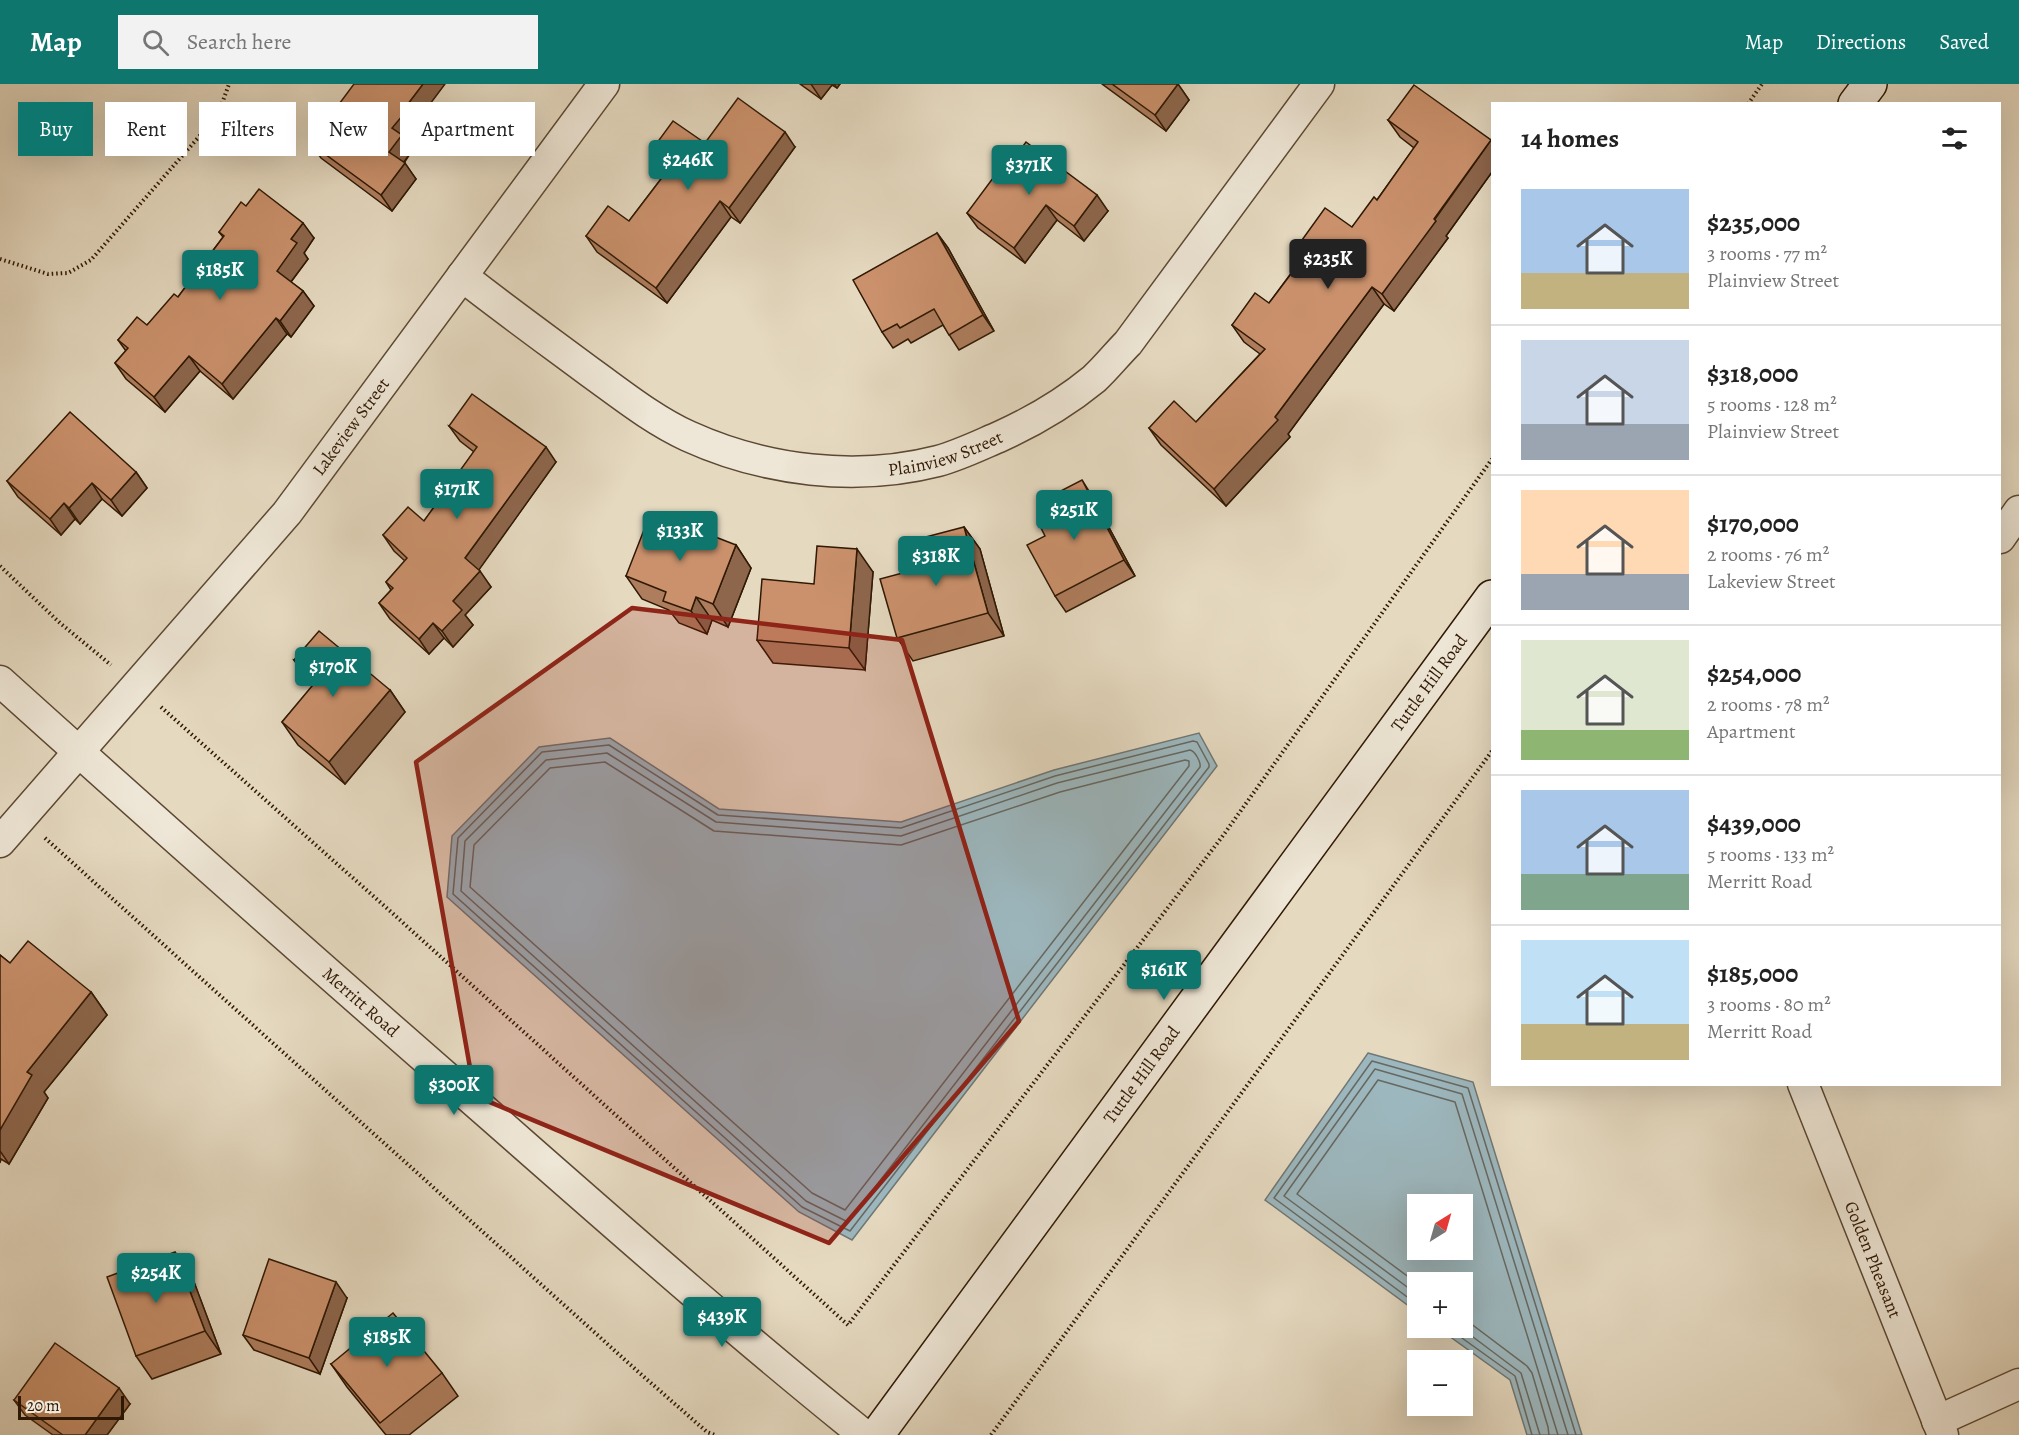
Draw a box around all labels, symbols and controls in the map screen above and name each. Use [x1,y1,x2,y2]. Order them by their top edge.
search box [118,15,538,69]
text: Map [30,23,82,61]
icon: search [139,26,172,59]
text: Search here [187,27,291,57]
text: Map [1745,28,1783,56]
text: Directions [1816,28,1906,56]
text: Saved [1939,28,1989,56]
chip: Buy [18,102,93,156]
chip: Rent [105,102,187,156]
chip: Filters [199,102,296,156]
chip: New [308,102,388,156]
chip: Apartment [400,102,535,156]
text: 14 homes [1521,121,1619,156]
icon: filters [1938,122,1971,155]
pin: $246K [646,140,730,191]
pin: $371K [987,145,1071,196]
text: $246K [663,146,713,173]
text: $371K [1006,151,1052,178]
text: $235,000 [1707,205,1800,240]
icon: home [1569,213,1641,285]
pin: $235K [1286,239,1370,290]
text: 3 rooms · 77 m² [1707,240,1827,267]
text: $235K [1303,245,1353,272]
pin: $185K [178,250,262,301]
text: $185K [196,256,244,283]
text: Plainview Street [1707,267,1839,294]
text: $318,000 [1707,356,1798,391]
icon: home [1569,364,1641,436]
street label: Lakeview Street [307,373,395,480]
text: 5 rooms · 128 m² [1707,391,1837,418]
text: Plainview Street [1707,418,1839,445]
street label: Plainview Street [887,425,1006,482]
pin: $171K [415,469,499,520]
text: $171K [434,475,480,502]
pin: $251K [1032,490,1116,541]
text: $251K [1050,496,1098,523]
text: $170,000 [1707,506,1799,541]
pin: $133K [638,511,722,562]
icon: home [1569,514,1641,586]
text: $133K [657,517,703,544]
pin: $318K [894,536,978,587]
text: 2 rooms · 76 m² [1707,541,1829,568]
text: $318K [912,542,960,569]
text: Lakeview Street [1707,568,1836,595]
street label: Tuttle Hill Road [1385,629,1473,736]
pin: $170K [291,647,375,698]
text: $170K [309,653,357,680]
text: $254,000 [1707,656,1801,691]
icon: home [1569,664,1641,736]
text: 2 rooms · 78 m² [1707,691,1830,718]
text: Apartment [1707,718,1796,745]
text: $439,000 [1707,806,1801,841]
icon: home [1569,814,1641,886]
text: 5 rooms · 133 m² [1707,841,1834,868]
text: Merritt Road [1707,868,1812,895]
pin: $161K [1122,950,1206,1001]
text: $161K [1141,956,1187,983]
text: $185,000 [1707,956,1798,991]
street label: Merritt Road [317,962,405,1043]
icon: home [1569,964,1641,1036]
text: 3 rooms · 80 m² [1707,991,1831,1018]
text: Merritt Road [1707,1018,1812,1045]
street label: Tuttle Hill Road [1098,1021,1185,1128]
pin: $300K [412,1065,496,1116]
text: $300K [428,1071,480,1098]
north arrow [1407,1194,1473,1260]
map controls [1407,1194,1473,1416]
street label: Golden Pheasant [1839,1198,1907,1321]
pin: $254K [114,1253,198,1304]
text: $254K [131,1259,181,1286]
button: + [1407,1272,1473,1338]
pin: $439K [680,1297,764,1348]
text: $439K [697,1303,747,1330]
pin: $185K [345,1317,429,1368]
text: $185K [363,1323,411,1350]
button: − [1407,1350,1473,1416]
scale bar [18,1393,124,1420]
text: 20 m [27,1395,60,1417]

